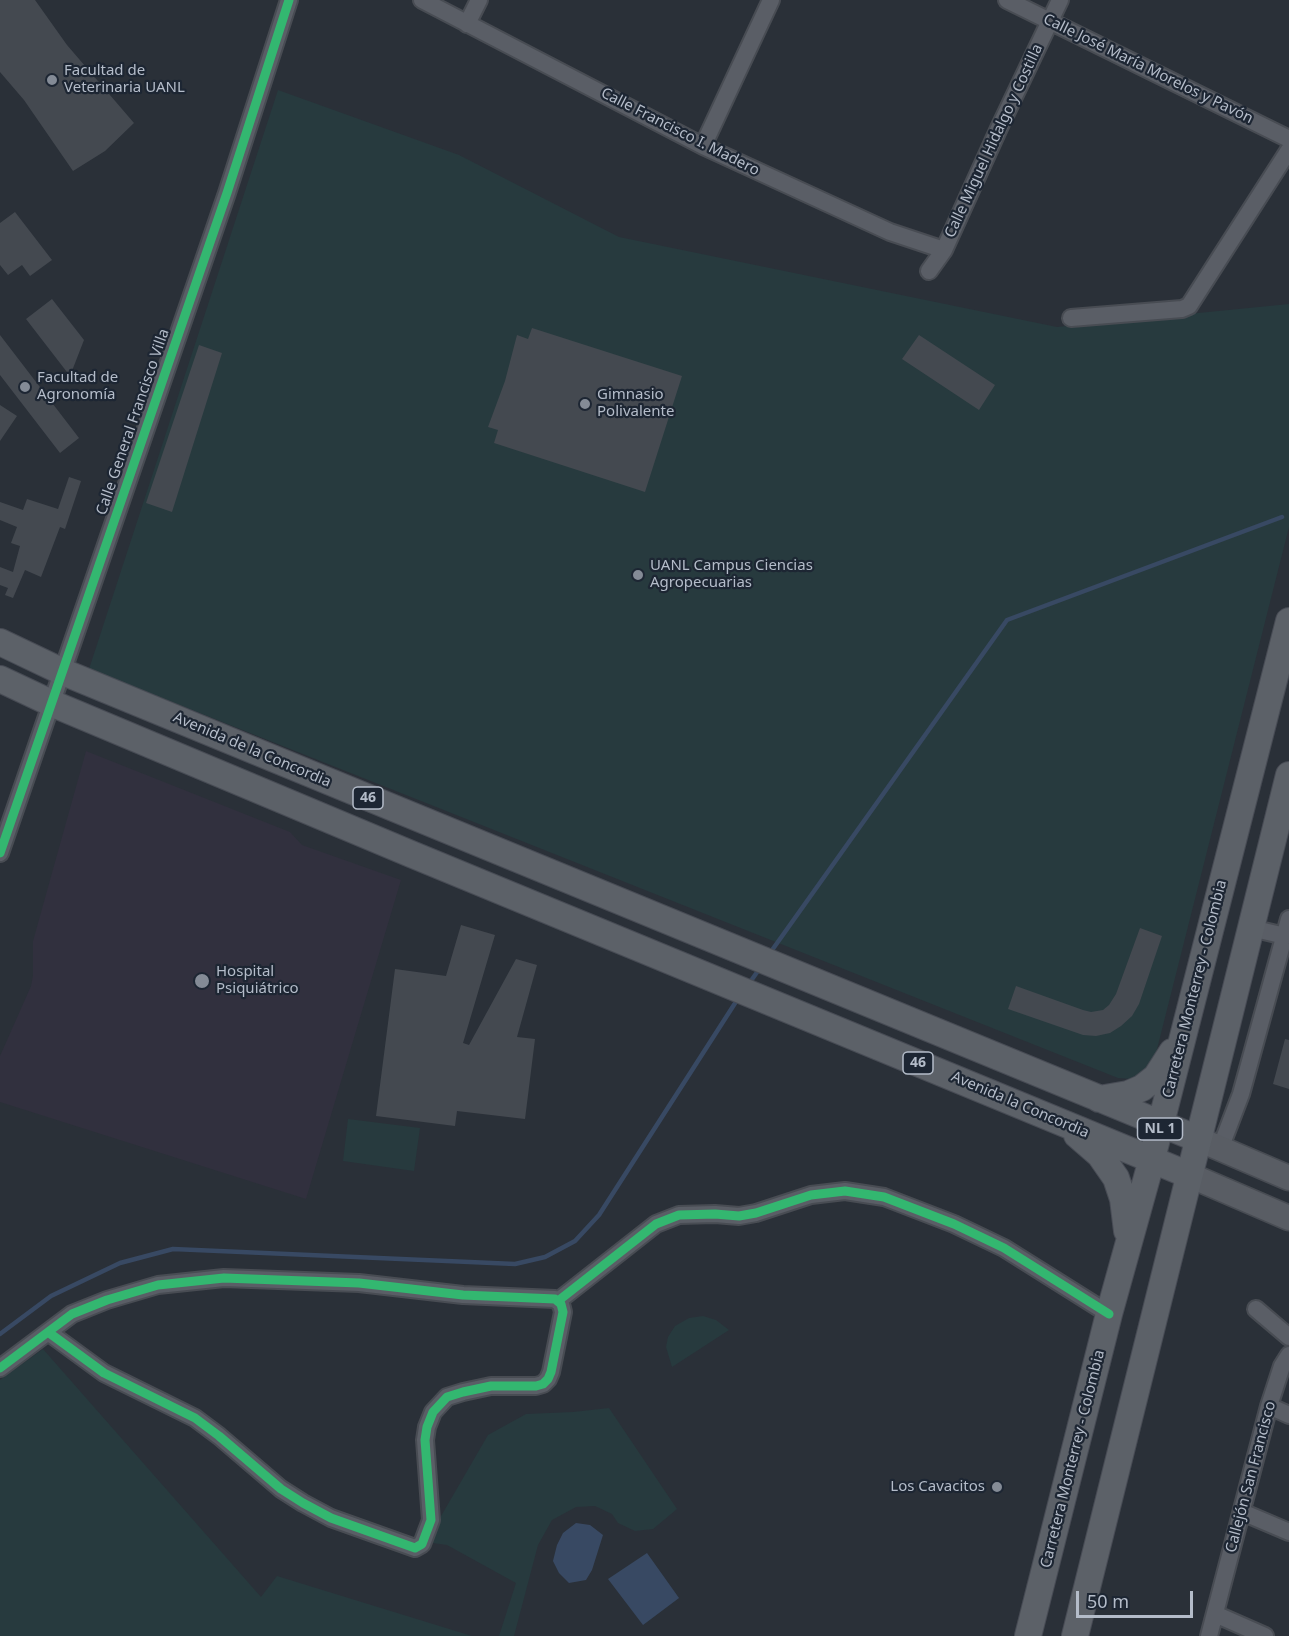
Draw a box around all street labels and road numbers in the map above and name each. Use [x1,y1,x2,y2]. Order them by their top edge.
street label: Calle José María Morelos y Pavón [1040,10,1256,128]
street label: Calle Miguel Hidalgo y Costilla [941,41,1047,241]
street label: Calle Francisco I. Madero [598,84,762,180]
street label: Calle General Francisco Villa [93,326,173,518]
street label: Avenida de la Concordia [170,709,334,791]
road number: 46 [353,787,383,809]
street label: Carretera Monterrey - Colombia [1159,878,1231,1100]
road number: 46 [903,1052,933,1074]
street label: Avenida la Concordia [948,1068,1092,1142]
road number: NL 1 [1138,1118,1182,1140]
street label: Carretera Monterrey - Colombia [1037,1348,1109,1570]
street label: Callejón San Francisco [1222,1399,1280,1555]

